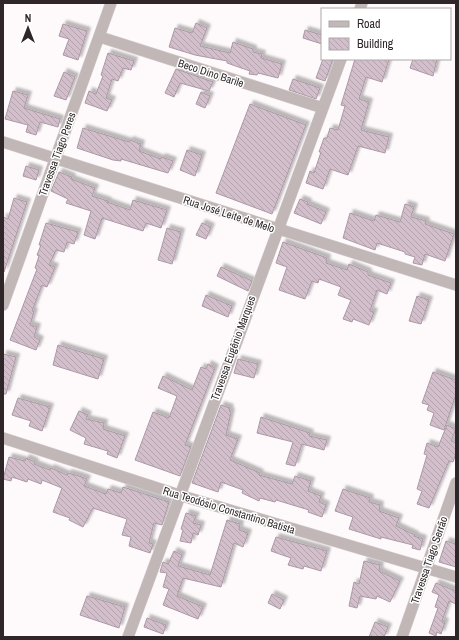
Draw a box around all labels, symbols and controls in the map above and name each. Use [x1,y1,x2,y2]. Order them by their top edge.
north arrow [8,8,48,48]
legend [321,8,451,60]
text: N [25,11,31,25]
text: Road [357,16,381,32]
text: Building [357,36,394,52]
street label: Beco Dino Barile [176,56,246,90]
street label: Travessa Tiago Peres [35,110,79,198]
street label: Rua José Leite de Melo [182,193,276,235]
street label: Travessa Eugênio Marques [208,293,259,402]
street label: Rua Teodósio Constantino Batista [161,483,297,537]
street label: Travessa Tiago Serrão [407,514,451,606]

